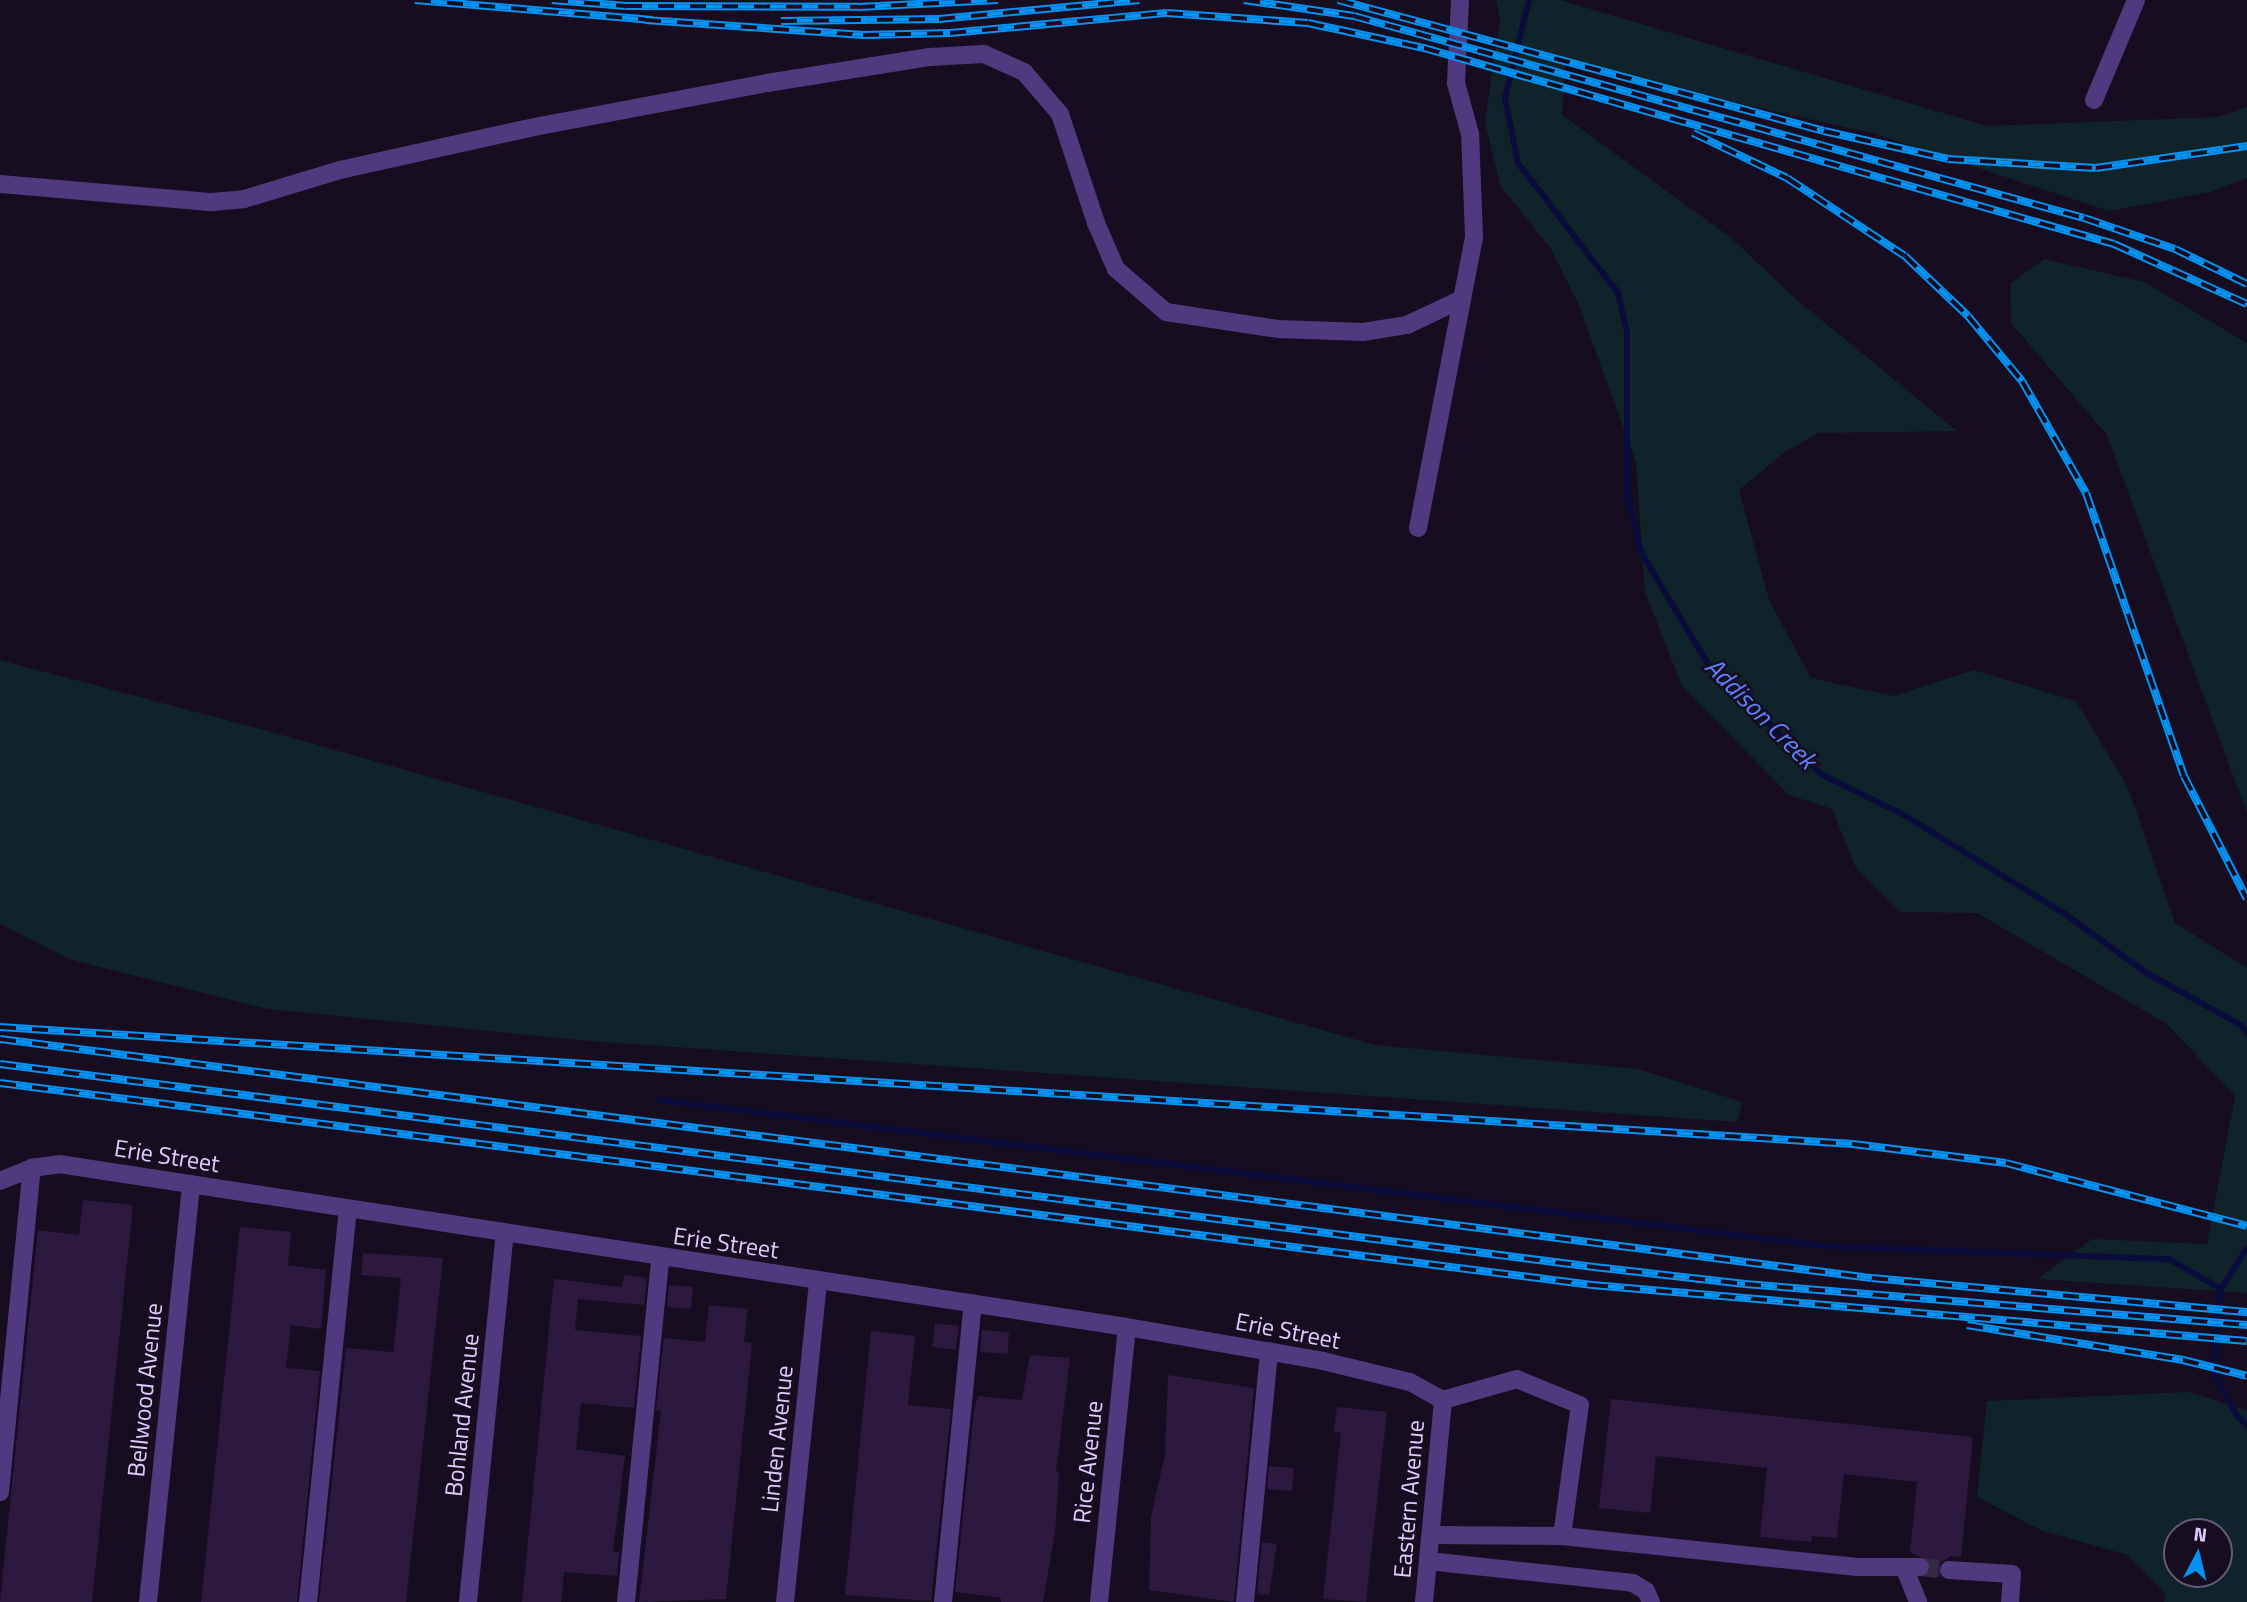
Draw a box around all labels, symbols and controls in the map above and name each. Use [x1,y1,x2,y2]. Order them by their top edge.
water label: Addison Creek [1699,651,1823,775]
street label: Erie Street [112,1133,222,1179]
street label: Erie Street [671,1221,781,1265]
street label: Bellwood Avenue [122,1302,168,1478]
street label: Erie Street [1233,1307,1343,1355]
street label: Bohland Avenue [439,1332,485,1498]
street label: Linden Avenue [755,1364,799,1514]
street label: Rice Avenue [1067,1399,1109,1525]
street label: Eastern Avenue [1388,1419,1430,1579]
north arrow [2163,1518,2233,1588]
text: N [2192,1518,2209,1549]

